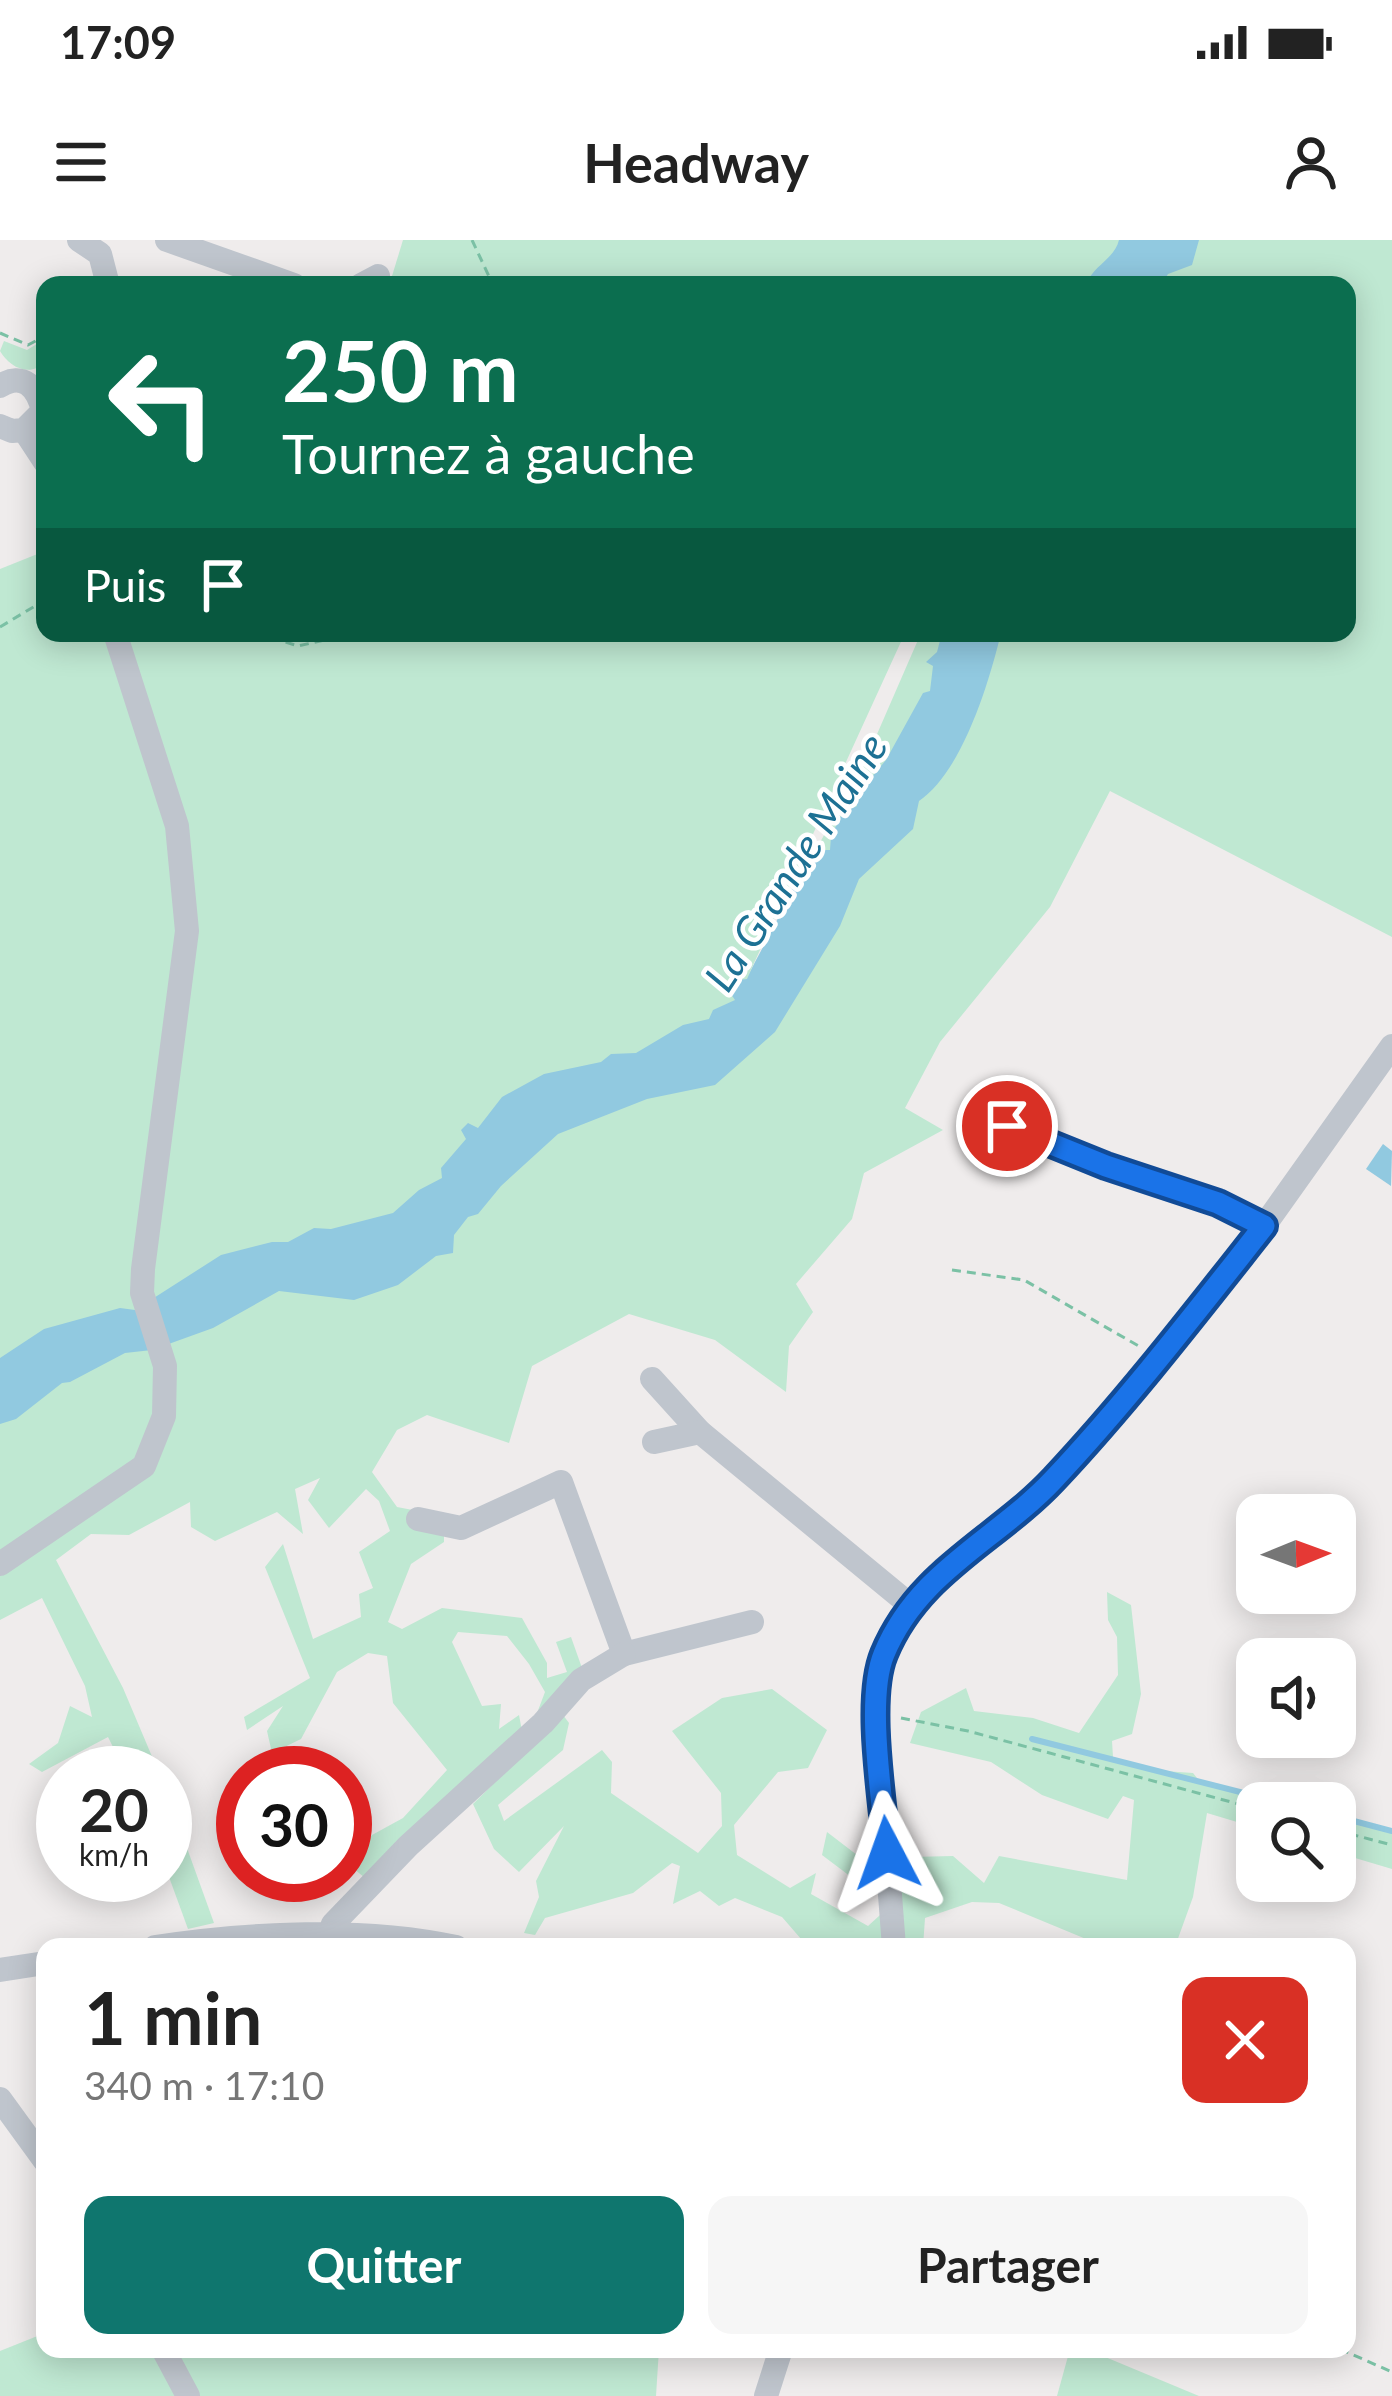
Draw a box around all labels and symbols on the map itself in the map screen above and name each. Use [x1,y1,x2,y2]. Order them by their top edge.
water label: La Grande Maine [693,723,897,1000]
pin [956,1075,1058,1177]
north arrow [1236,1494,1356,1614]
speed limit sign: 30 [216,1746,372,1902]
position arrow [824,1790,950,1916]

